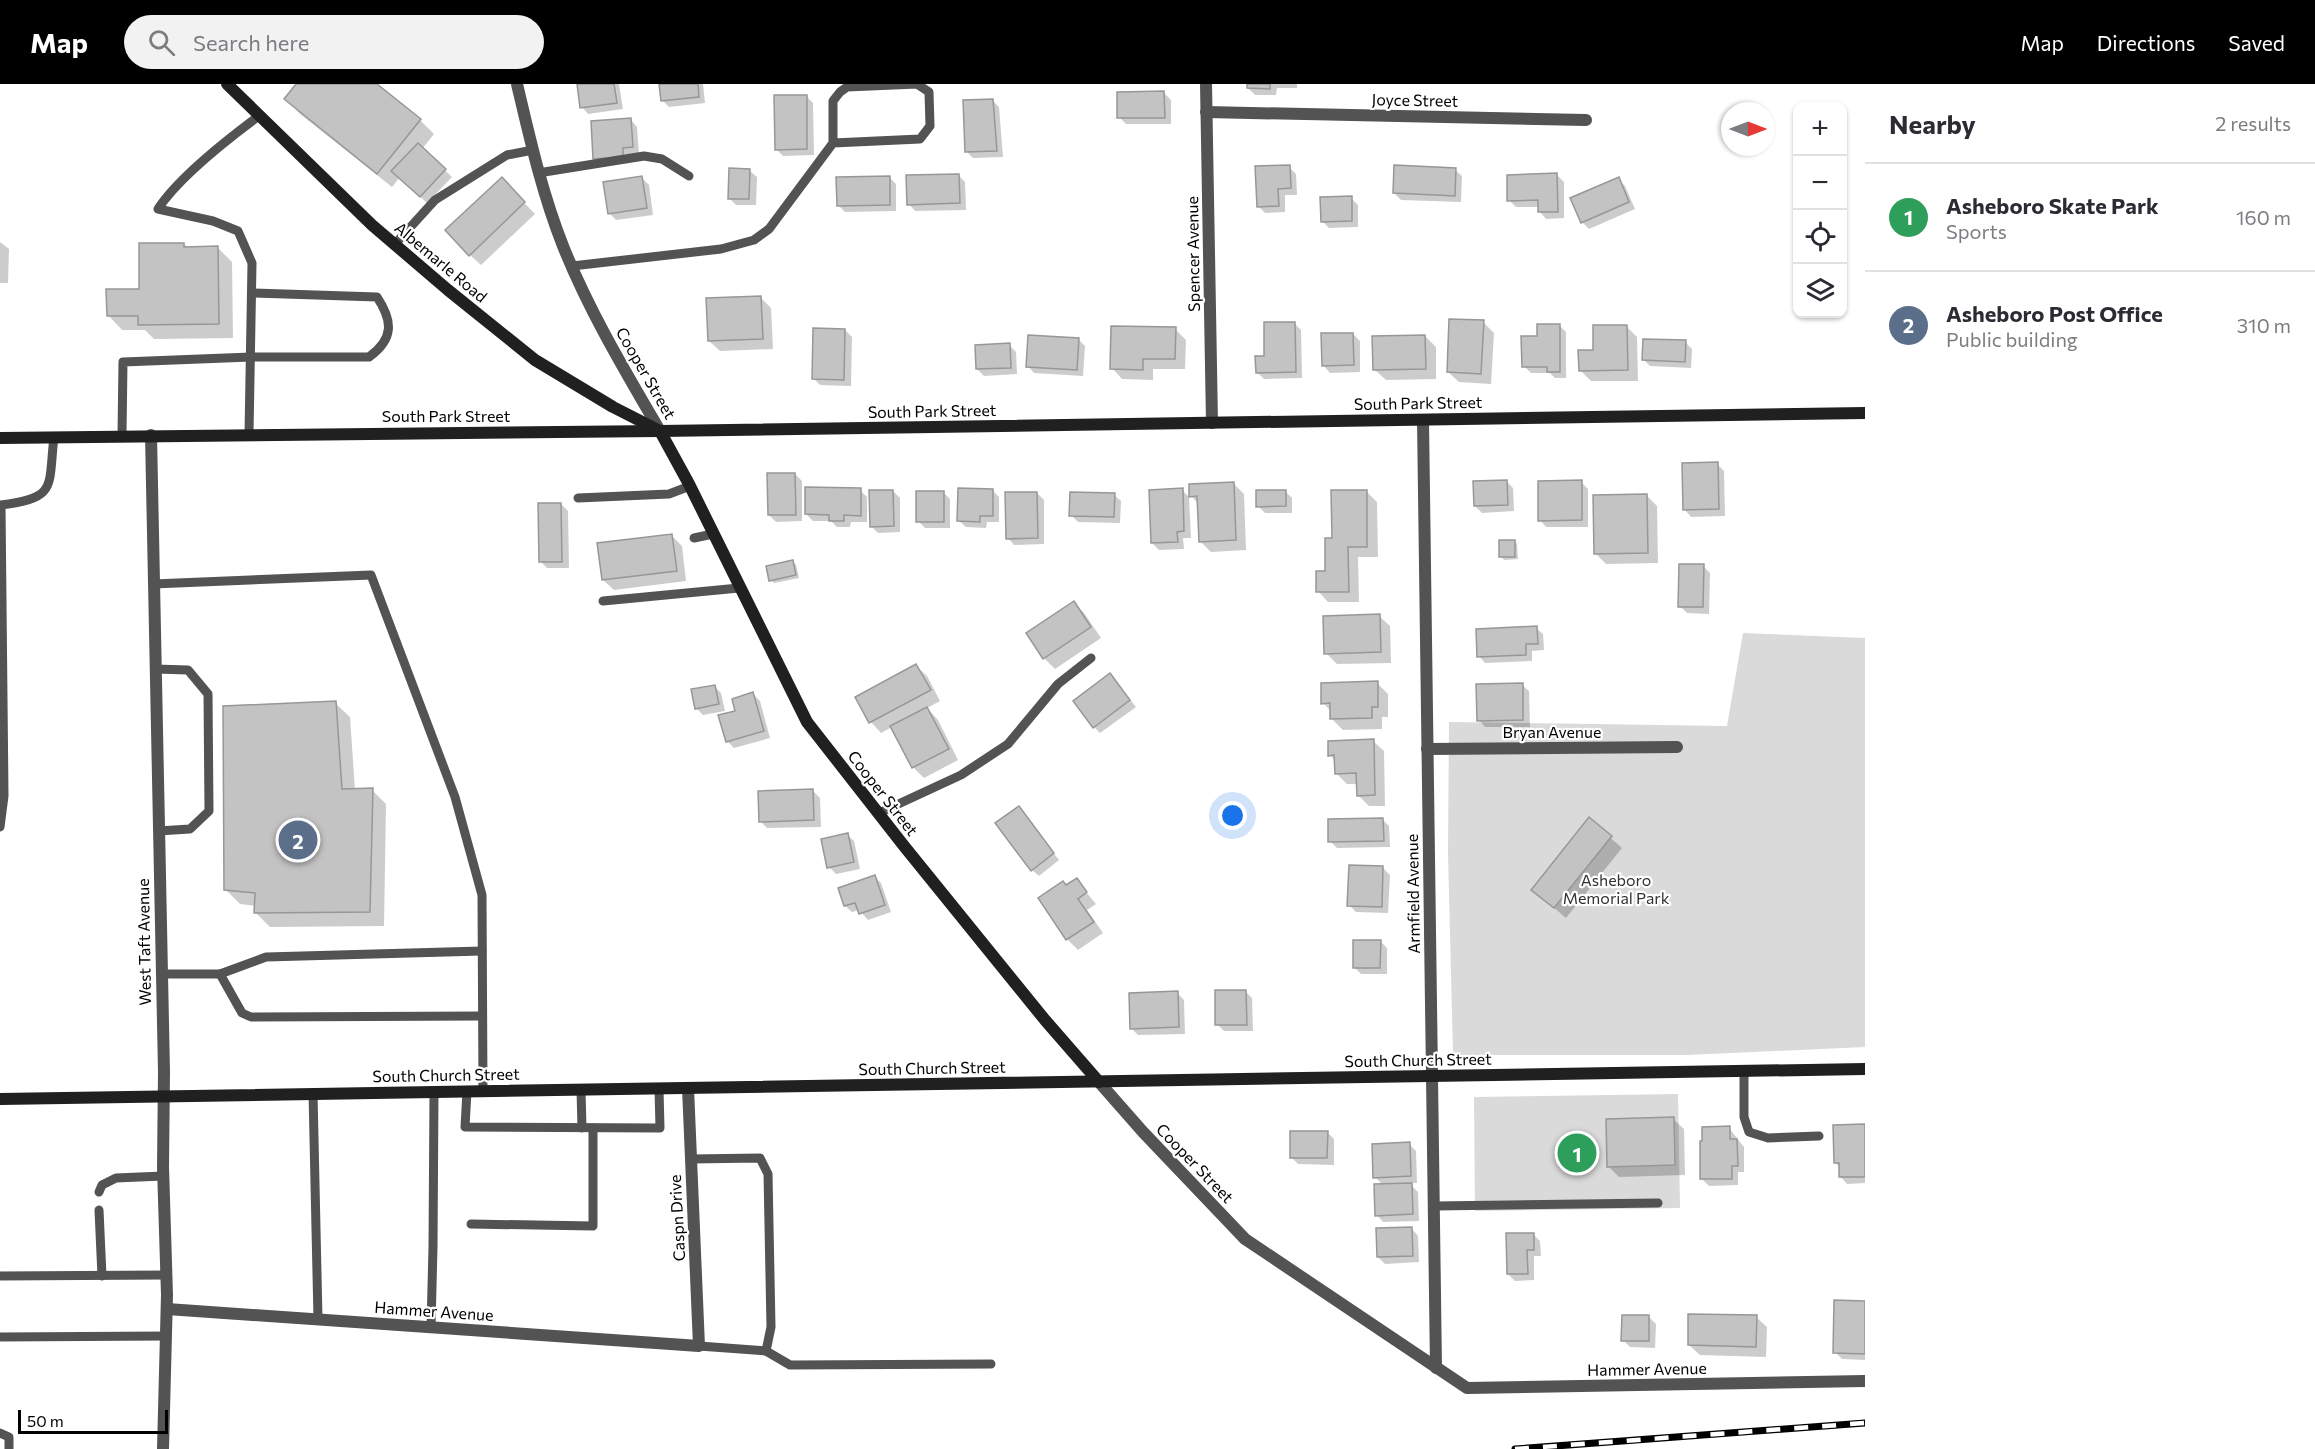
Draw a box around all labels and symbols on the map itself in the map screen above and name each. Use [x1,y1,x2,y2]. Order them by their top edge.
street label: Joyce Street [1372,89,1459,110]
north arrow [1721,102,1775,156]
street label: Spencer Avenue [1182,196,1203,312]
street label: Albemarle Road [391,217,491,306]
street label: Cooper Street [613,324,681,422]
street label: South Park Street [1354,392,1483,413]
street label: South Park Street [868,400,997,421]
street label: South Park Street [382,406,511,425]
street label: Bryan Avenue [1503,722,1601,741]
street label: Cooper Street [844,746,923,839]
your location [1218,801,1247,830]
pin: 2 [278,818,318,862]
street label: Armfield Avenue [1402,834,1423,954]
park label: Asheboro Memorial Park [1563,870,1670,907]
street label: West Taft Avenue [133,878,154,1006]
street label: South Church Street [1344,1049,1492,1070]
street label: South Church Street [858,1057,1006,1078]
street label: South Church Street [372,1064,520,1085]
street label: Cooper Street [1153,1119,1238,1206]
pin: 1 [1558,1130,1596,1176]
street label: Caspn Drive [665,1174,688,1262]
street label: Hammer Avenue [374,1297,494,1324]
street label: Hammer Avenue [1587,1358,1707,1379]
scale bar [18,1407,168,1434]

